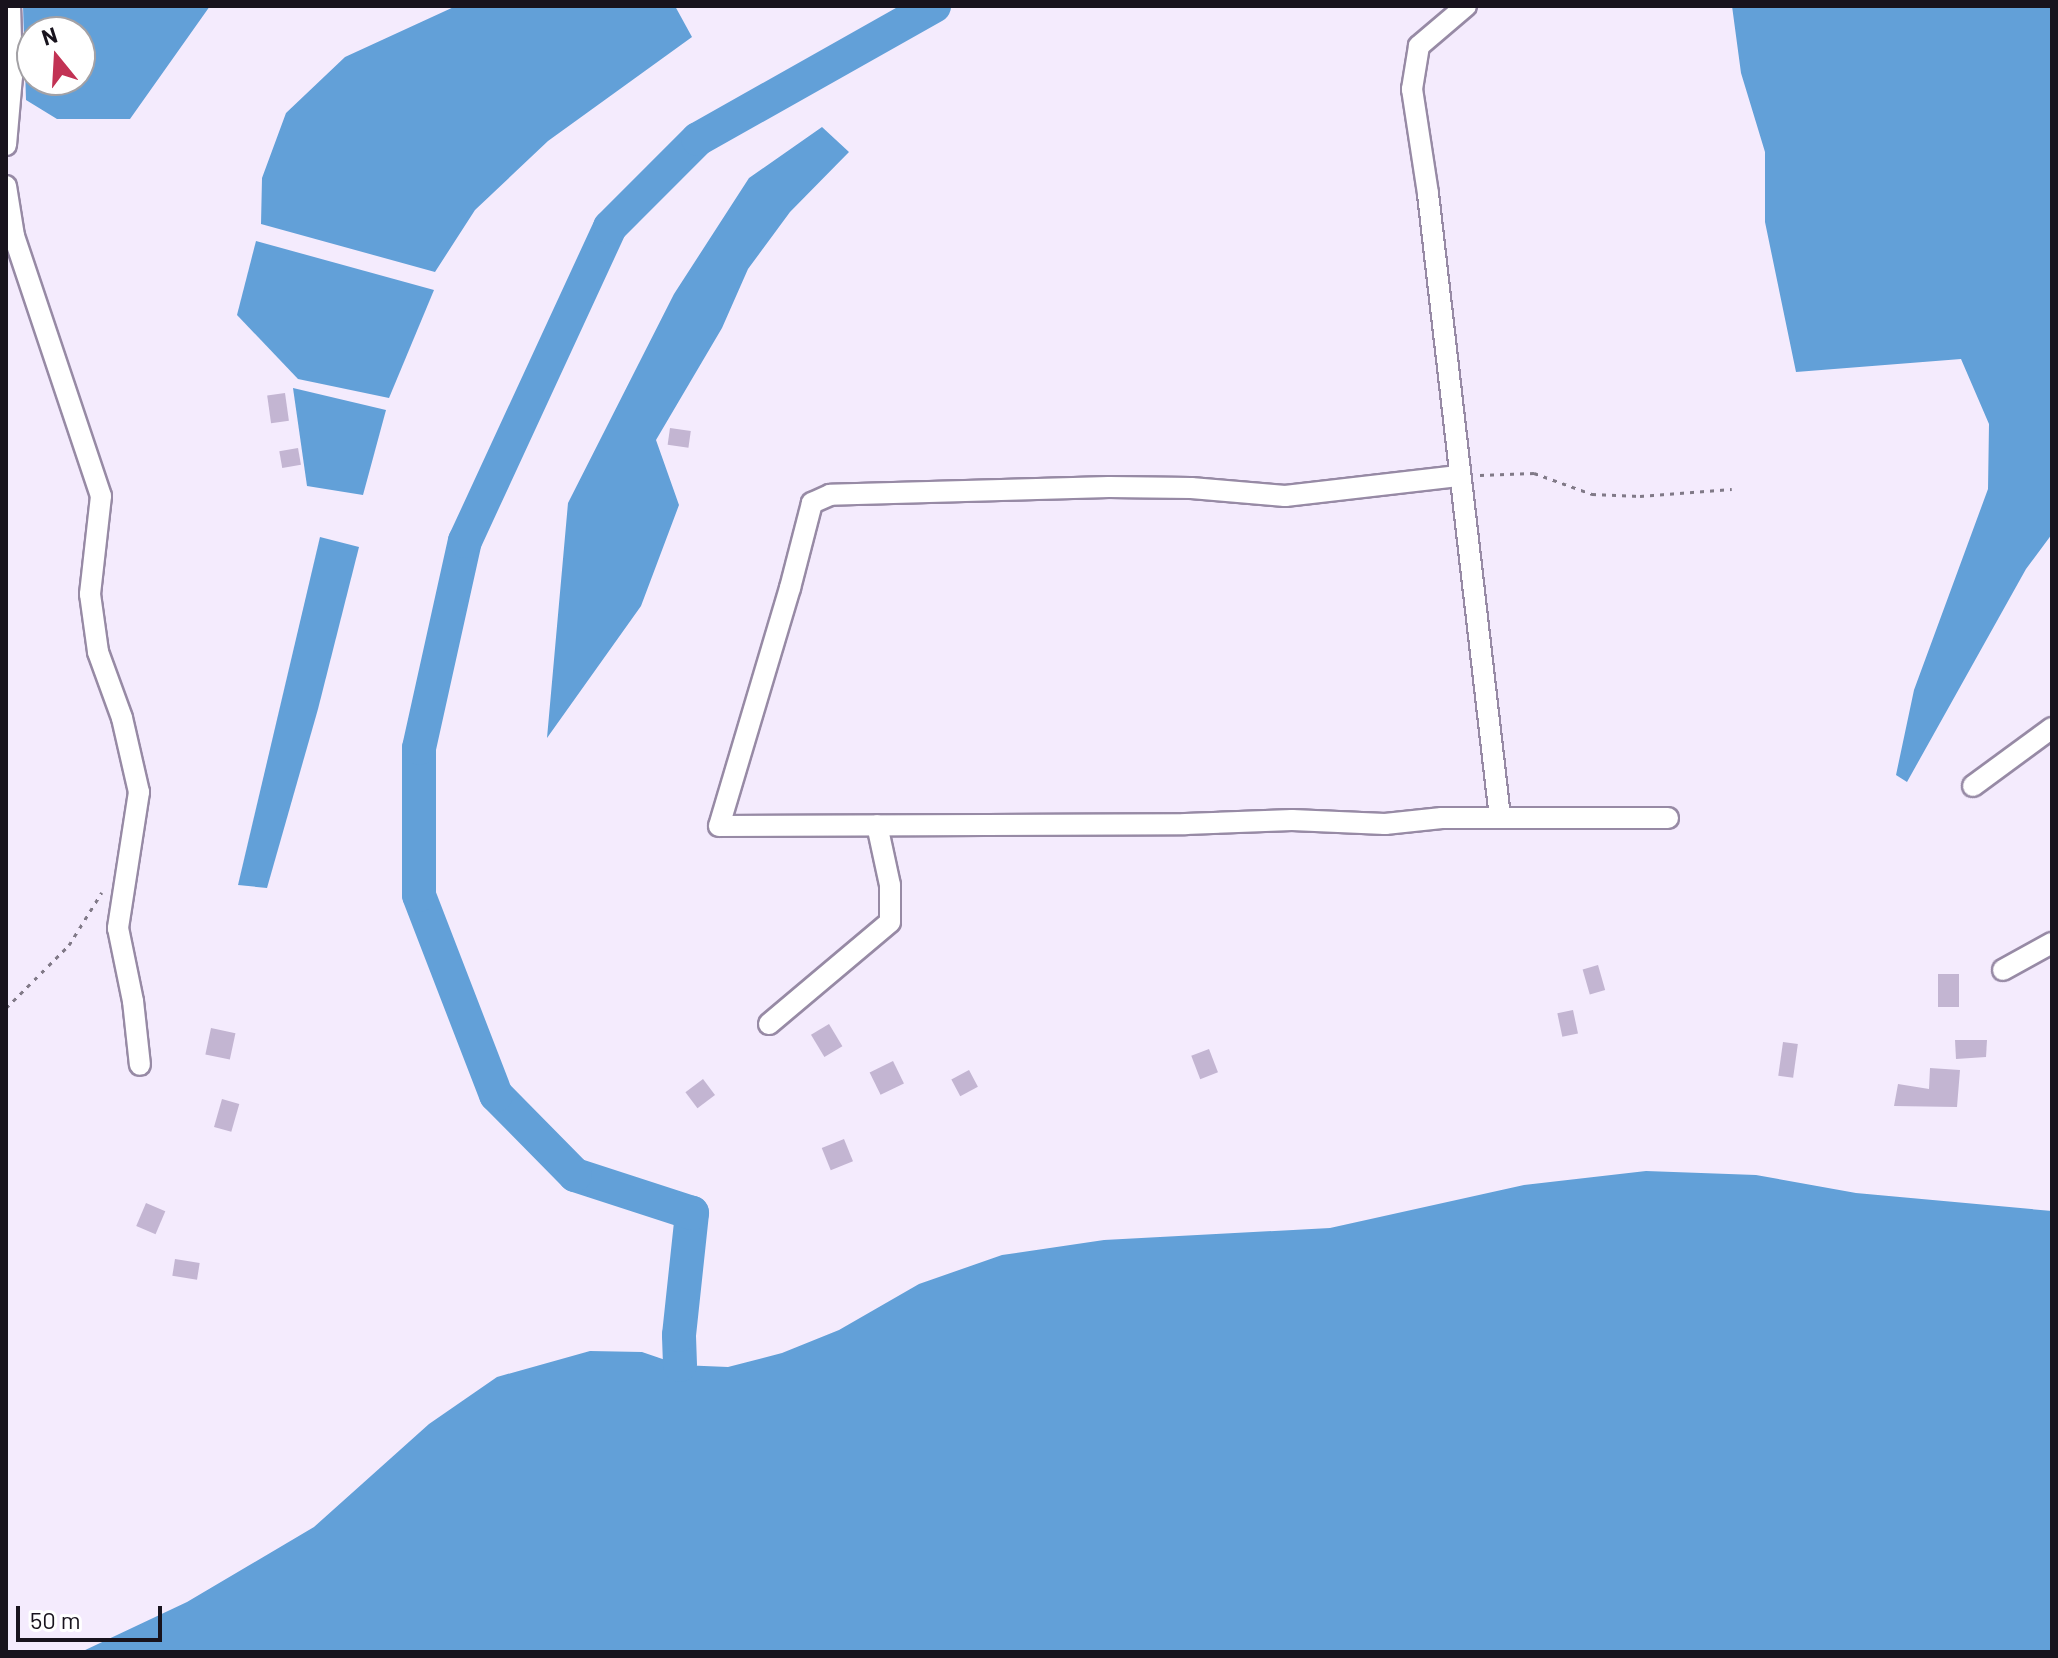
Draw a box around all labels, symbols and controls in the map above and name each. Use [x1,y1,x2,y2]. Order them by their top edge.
north arrow [16,16,96,96]
text: N [38,20,60,50]
scale bar [20,1590,166,1640]
text: 50 m [30,1605,81,1634]

